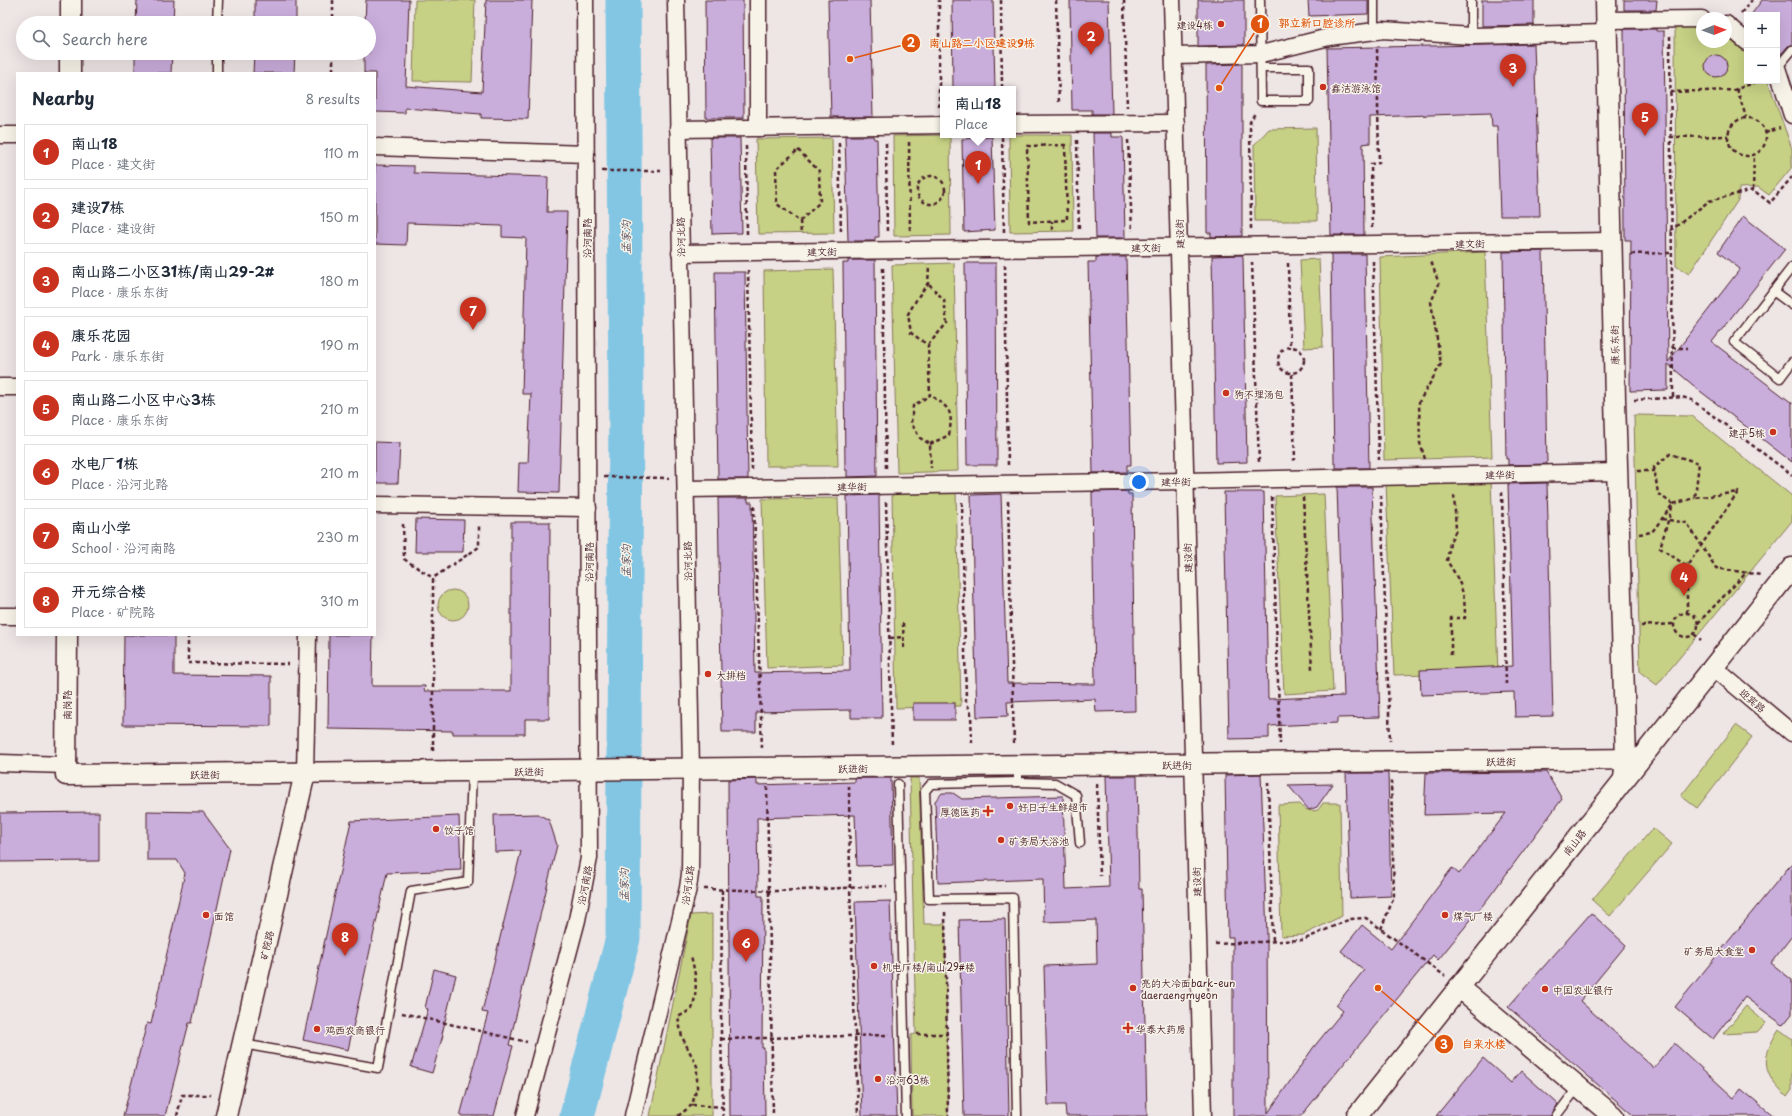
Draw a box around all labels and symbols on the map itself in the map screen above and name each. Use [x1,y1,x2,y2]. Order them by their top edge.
callout: 郭立新口腔诊所 [1250,12,1363,35]
north arrow [1696,12,1732,48]
text: 1 [1257,14,1263,32]
text: 郭立新口腔诊所 [1279,14,1356,31]
place label: 建设4栋 [1176,17,1213,32]
marker: 建设4栋 [1216,19,1226,29]
pin: 2 [1078,22,1104,55]
callout: 南山路二小区建设9栋 [901,31,1042,54]
text: 2 [907,33,916,51]
text: 南山路二小区建设9栋 [929,34,1035,51]
pin: 3 [1500,54,1526,87]
place label: 鑫洁游泳馆 [1331,80,1381,95]
marker: 鑫洁游泳馆 [1318,82,1328,92]
pin: 5 [1632,103,1658,136]
pin: 1 [965,151,991,184]
street label: 沿河北路 [672,217,688,257]
street label: 沿河南路 [579,218,594,258]
street label: 建设街 [1171,219,1187,249]
water label: 孟家沟 [617,220,634,254]
street label: 建文街 [1455,235,1485,251]
street label: 建文街 [1131,239,1161,255]
street label: 建文街 [807,243,837,259]
pin: 7 [460,297,486,330]
street label: 康乐东街 [1606,325,1622,365]
place label: 狗不理汤包 [1234,386,1284,401]
marker: 狗不理汤包 [1221,388,1231,398]
place label: 建平5栋 [1729,425,1765,440]
marker: 建平5栋 [1768,427,1778,437]
street label: 建华街 [1485,466,1515,482]
your location [1129,472,1149,492]
street label: 建华街 [1161,473,1191,489]
street label: 建华街 [837,478,867,494]
street label: 沿河北路 [679,541,695,581]
street label: 沿河南路 [581,542,596,582]
street label: 建设街 [1179,543,1195,573]
water label: 孟家沟 [617,544,634,578]
pin: 4 [1671,563,1697,596]
place label: 大排档 [716,667,746,682]
marker: 大排档 [703,669,713,679]
street label: 迎宾路 [1737,685,1769,715]
street label: 南岗路 [59,690,74,720]
street label: 跃进街 [1486,753,1516,769]
street label: 跃进街 [1162,757,1192,772]
street label: 跃进街 [838,760,868,776]
street label: 跃进街 [514,763,544,779]
street label: 跃进街 [190,766,220,782]
place label: 好日子生鲜超市 [1018,799,1088,814]
marker: 好日子生鲜超市 [1005,801,1015,811]
place label: 厚德医药 [940,804,980,819]
marker: 厚德医药 [983,806,993,816]
place label: 饺子馆 [444,822,474,837]
marker: 饺子馆 [431,824,441,834]
street label: 南山路 [1559,826,1589,858]
place label: 矿务局大浴池 [1009,833,1069,848]
marker: 矿务局大浴池 [996,835,1006,845]
street label: 沿河南路 [573,864,595,906]
street label: 沿河北路 [677,864,697,906]
street label: 建设街 [1188,867,1204,897]
water label: 孟家沟 [615,868,632,902]
place label: 面馆 [214,908,234,923]
place label: 煤气厂楼 [1453,908,1493,923]
marker: 面馆 [201,910,211,920]
marker: 煤气厂楼 [1440,910,1450,920]
pin: 8 [332,923,358,956]
street label: 矿院路 [255,929,277,961]
pin: 6 [733,929,759,962]
place label: 矿务局大食堂 [1684,943,1744,958]
marker: 矿务局大食堂 [1747,945,1757,955]
place label: 机电厂楼/南山29#楼 [882,959,975,974]
marker: 机电厂楼/南山29#楼 [869,961,879,971]
place label: 亮的大冷面bark-eun daeraengmyeon [1141,975,1235,1002]
place label: 中国农业银行 [1553,982,1613,997]
marker: 亮的大冷面bark-eun daeraengmyeon [1128,983,1138,993]
marker: 中国农业银行 [1540,984,1550,994]
place label: 华泰大药房 [1136,1021,1186,1036]
place label: 鸡西农商银行 [325,1022,385,1037]
marker: 华泰大药房 [1123,1023,1133,1033]
marker: 鸡西农商银行 [312,1024,322,1034]
callout: 自来水楼 [1434,1033,1514,1056]
text: 3 [1440,1035,1448,1053]
text: 自来水楼 [1462,1035,1506,1052]
place label: 沿河63栋 [886,1072,929,1087]
marker: 沿河63栋 [873,1074,883,1084]

